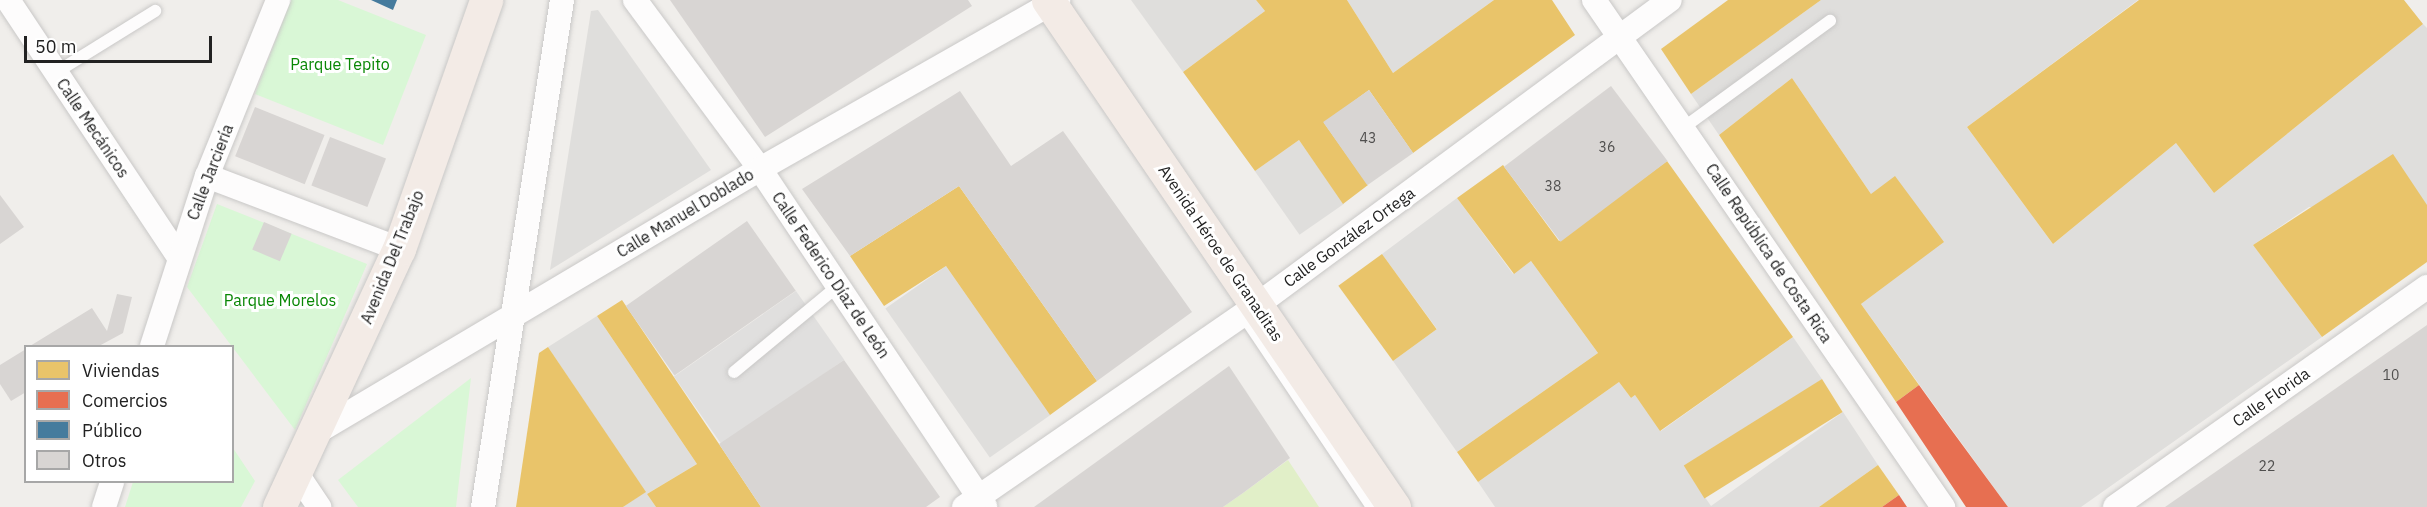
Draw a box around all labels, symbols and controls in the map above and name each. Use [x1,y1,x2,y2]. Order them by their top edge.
scale bar [27,24,214,62]
text: 50 m [35,35,77,58]
park label: Parque Tepito [290,54,390,74]
street label: Calle Mecánicos [53,75,133,181]
street label: Calle Jarciería [183,121,237,223]
house number: 43 [1360,130,1376,146]
house number: 36 [1599,139,1615,155]
street label: Calle República de Costa Rica [1702,160,1836,346]
street label: Avenida Héroe de Granaditas [1155,161,1287,345]
street label: Calle Manuel Doblado [613,164,757,262]
house number: 38 [1545,178,1561,194]
street label: Calle González Ortega [1280,183,1418,291]
street label: Avenida Del Trabajo [356,187,428,327]
street label: Calle Federico Díaz de León [768,188,894,362]
park label: Parque Morelos [224,290,336,310]
legend [24,345,234,483]
text: Viviendas [82,359,160,382]
street label: Calle Florida [2229,363,2313,431]
house number: 10 [2383,367,2399,383]
text: Comercios [82,389,168,412]
text: Público [82,419,142,442]
text: Otros [82,449,126,472]
house number: 22 [2259,458,2275,474]

